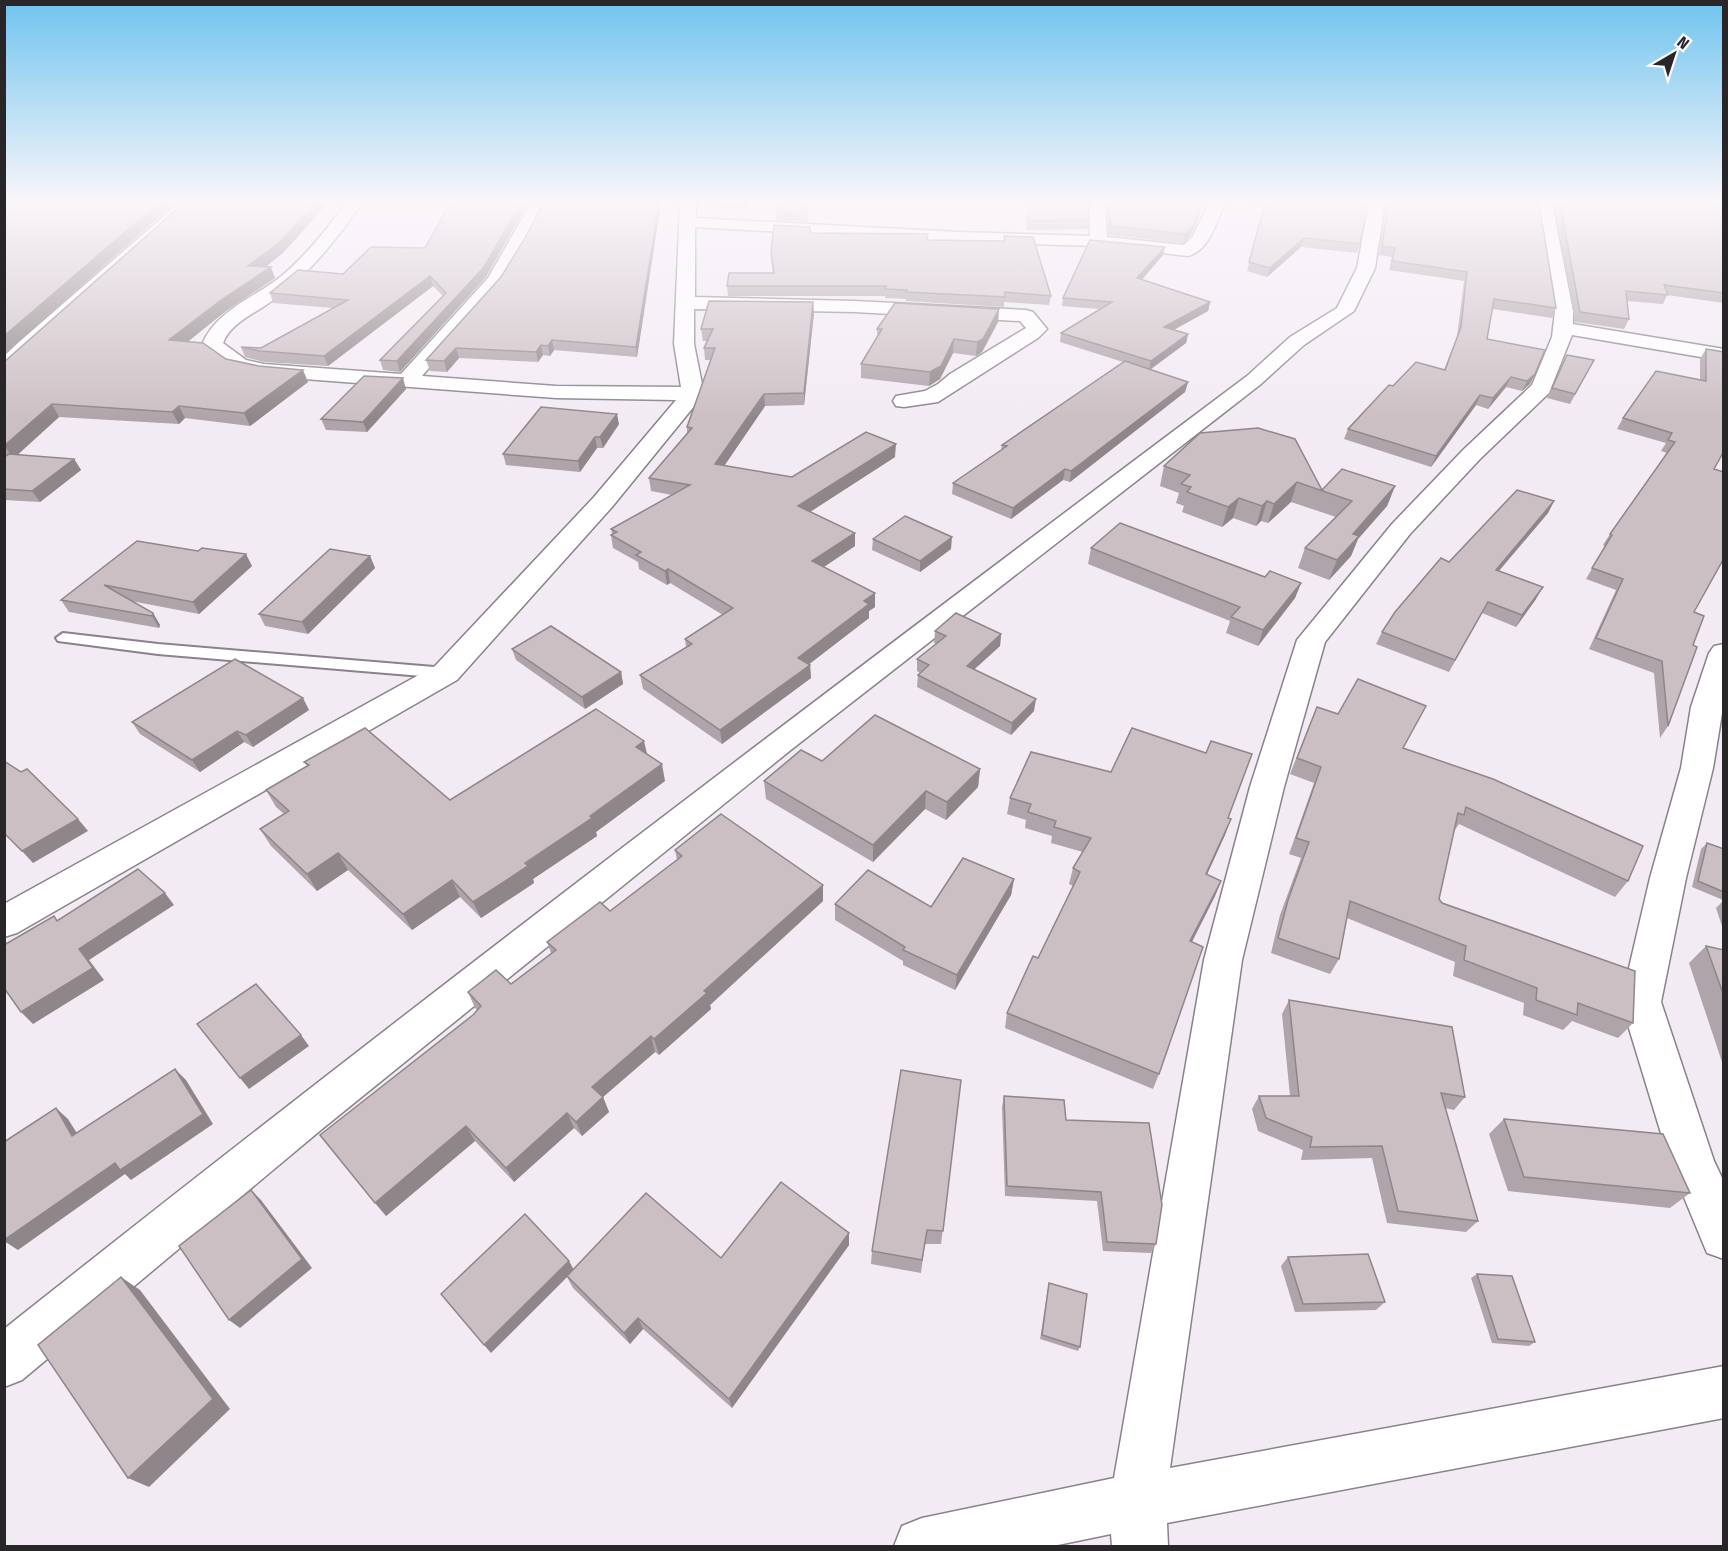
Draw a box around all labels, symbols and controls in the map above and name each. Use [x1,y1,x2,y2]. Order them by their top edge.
north arrow [1644,24,1704,84]
text: N [1673,32,1693,53]

